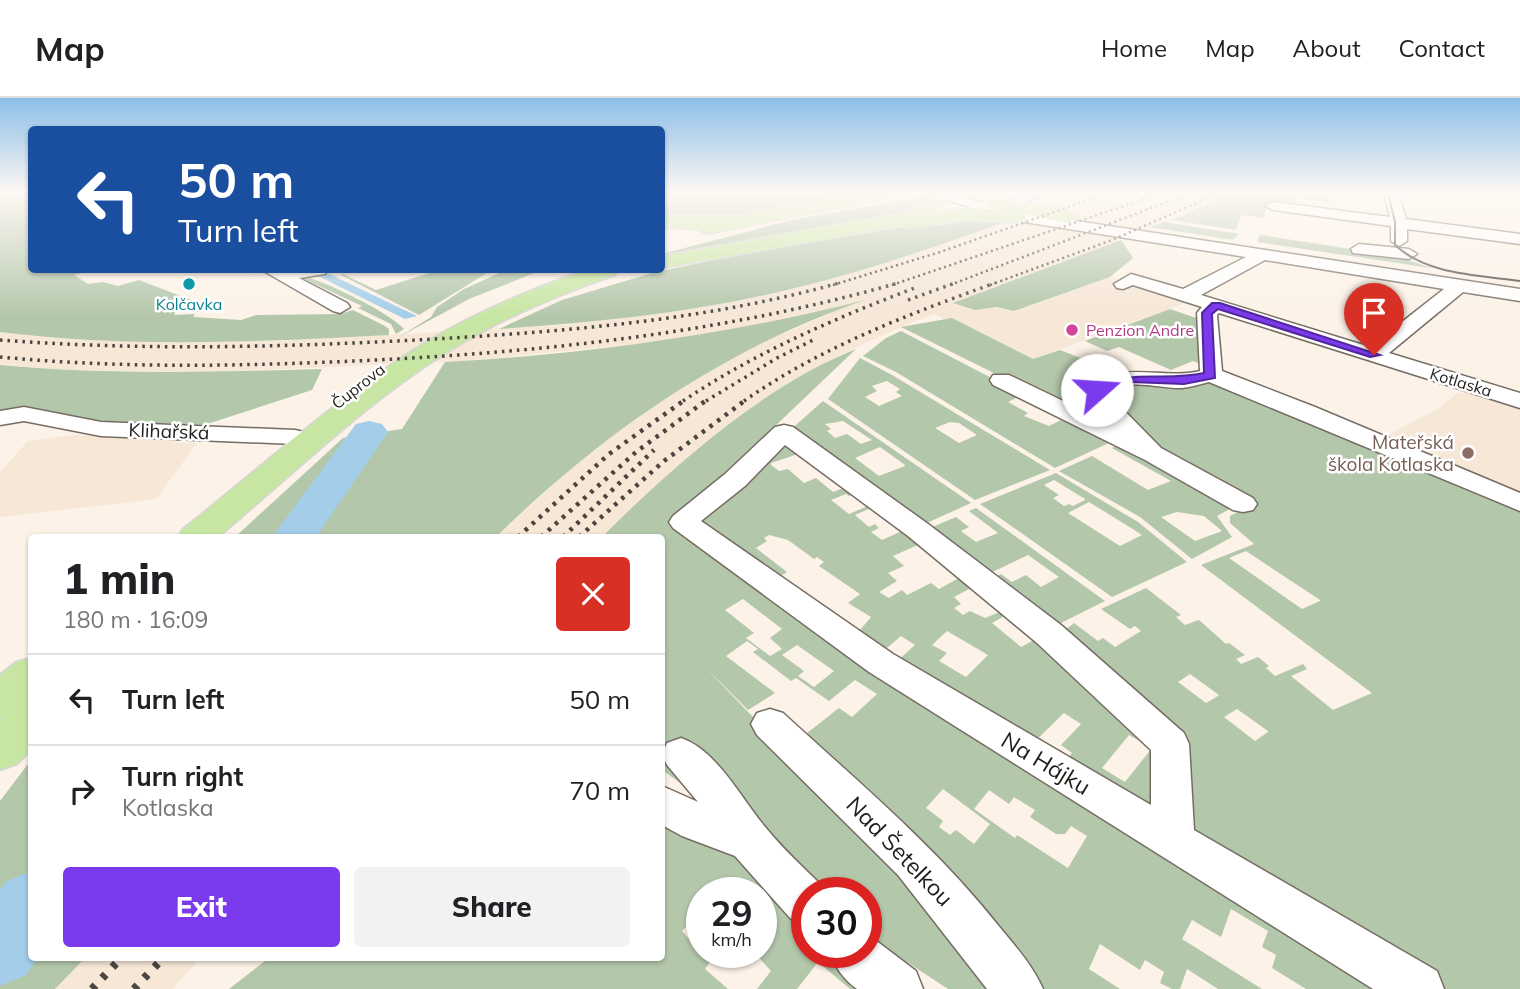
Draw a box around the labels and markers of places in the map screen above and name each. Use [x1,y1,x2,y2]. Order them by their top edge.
marker: Kolčavka [181,276,197,292]
pin [1344,283,1404,355]
place label: Kolčavka [156,294,222,314]
place label: Penzion Andre [1086,320,1194,340]
marker: Penzion Andre [1064,322,1080,338]
place label: Mateřská škola Kotlaska [1328,430,1454,476]
marker: Mateřská škola Kotlaska [1460,445,1476,461]

